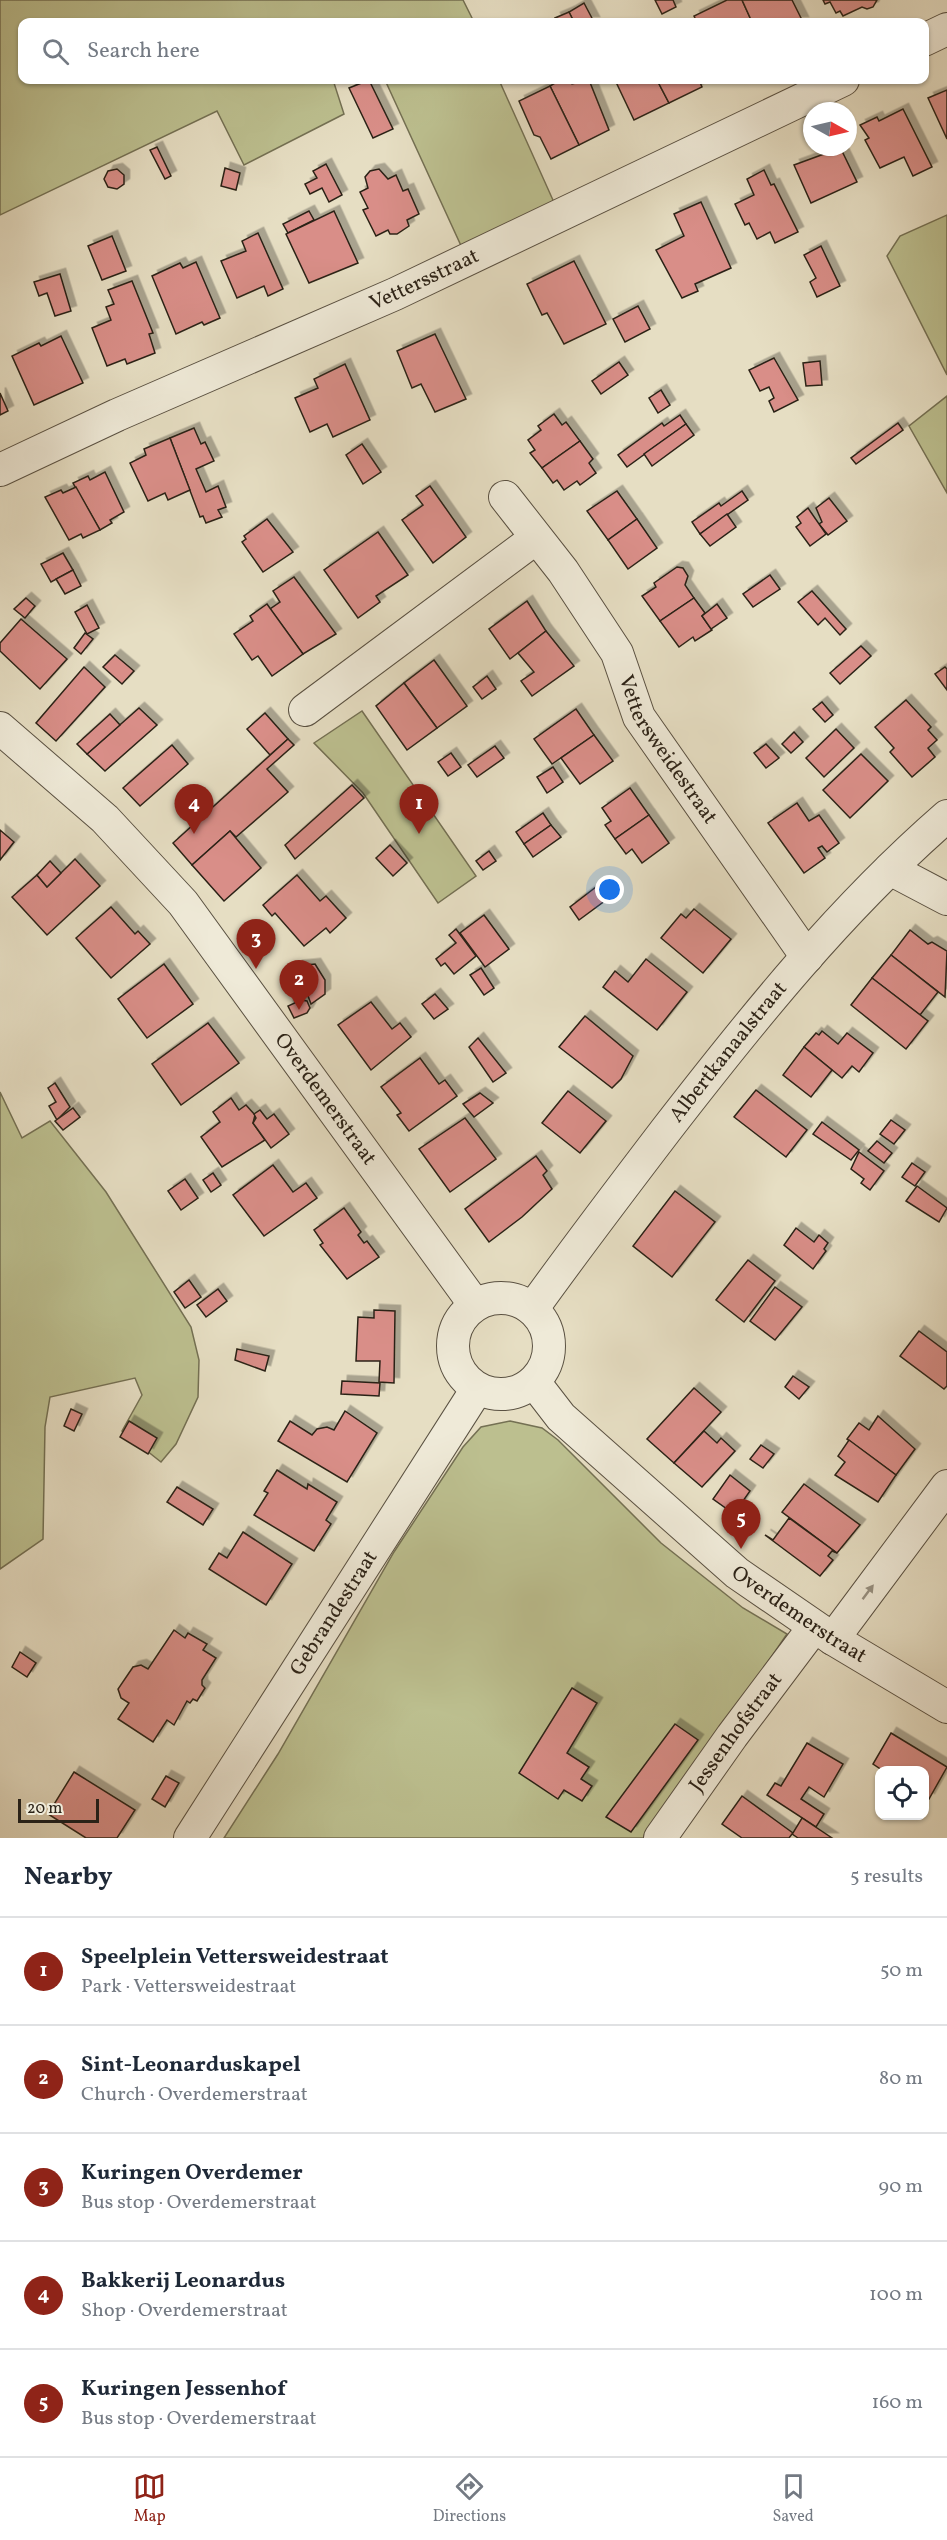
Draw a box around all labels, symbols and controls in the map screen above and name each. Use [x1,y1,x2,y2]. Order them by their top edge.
search box [18,18,929,84]
icon: search [39,35,72,68]
text: Search here [87,36,200,67]
north arrow [803,102,857,156]
street label: Vettersstraat [365,242,484,318]
street label: Vettersweidestraat [611,671,724,830]
pin: 4 [174,784,214,834]
pin: 1 [400,784,438,834]
your location [595,875,624,904]
pin: 3 [236,920,276,969]
pin: 2 [280,960,318,1010]
street label: Albertkanaalstraat [663,975,794,1129]
street label: Overdemerstraat [267,1027,383,1171]
pin: 5 [722,1500,760,1549]
street label: Gebrandestraat [283,1545,385,1681]
street label: Overdemerstraat [725,1559,872,1670]
one-way arrow [862,1585,874,1601]
street label: Jessenhofstraat [682,1667,789,1798]
map controls [875,1766,929,1820]
button: locate [875,1766,929,1820]
scale bar [18,1796,99,1824]
text: 20 m [27,1798,62,1820]
text: Nearby [24,1859,113,1895]
text: 5 results [850,1863,923,1891]
text: Speelplein Vettersweidestraat [81,1942,389,1973]
text: 1 [39,1957,48,1985]
text: 50 m [880,1957,923,1985]
text: Park · Vettersweidestraat [81,1973,296,2001]
text: Sint-Leonarduskapel [81,2050,301,2081]
text: 2 [38,2065,49,2093]
text: 80 m [879,2065,923,2093]
text: Church · Overdemerstraat [81,2081,308,2109]
text: Kuringen Overdemer [81,2158,303,2189]
text: 3 [38,2173,49,2201]
text: 90 m [879,2173,923,2201]
text: Bus stop · Overdemerstraat [81,2189,316,2217]
text: Bakkerij Leonardus [81,2266,285,2297]
text: 4 [37,2281,50,2309]
text: 100 m [869,2281,923,2309]
text: Shop · Overdemerstraat [81,2297,288,2325]
text: Kuringen Jessenhof [81,2374,286,2405]
text: 5 [39,2389,48,2417]
text: 160 m [871,2389,923,2417]
text: Bus stop · Overdemerstraat [81,2405,316,2433]
tab: Map [133,2470,166,2528]
tab: Directions [433,2470,506,2528]
tab: Saved [773,2470,814,2528]

